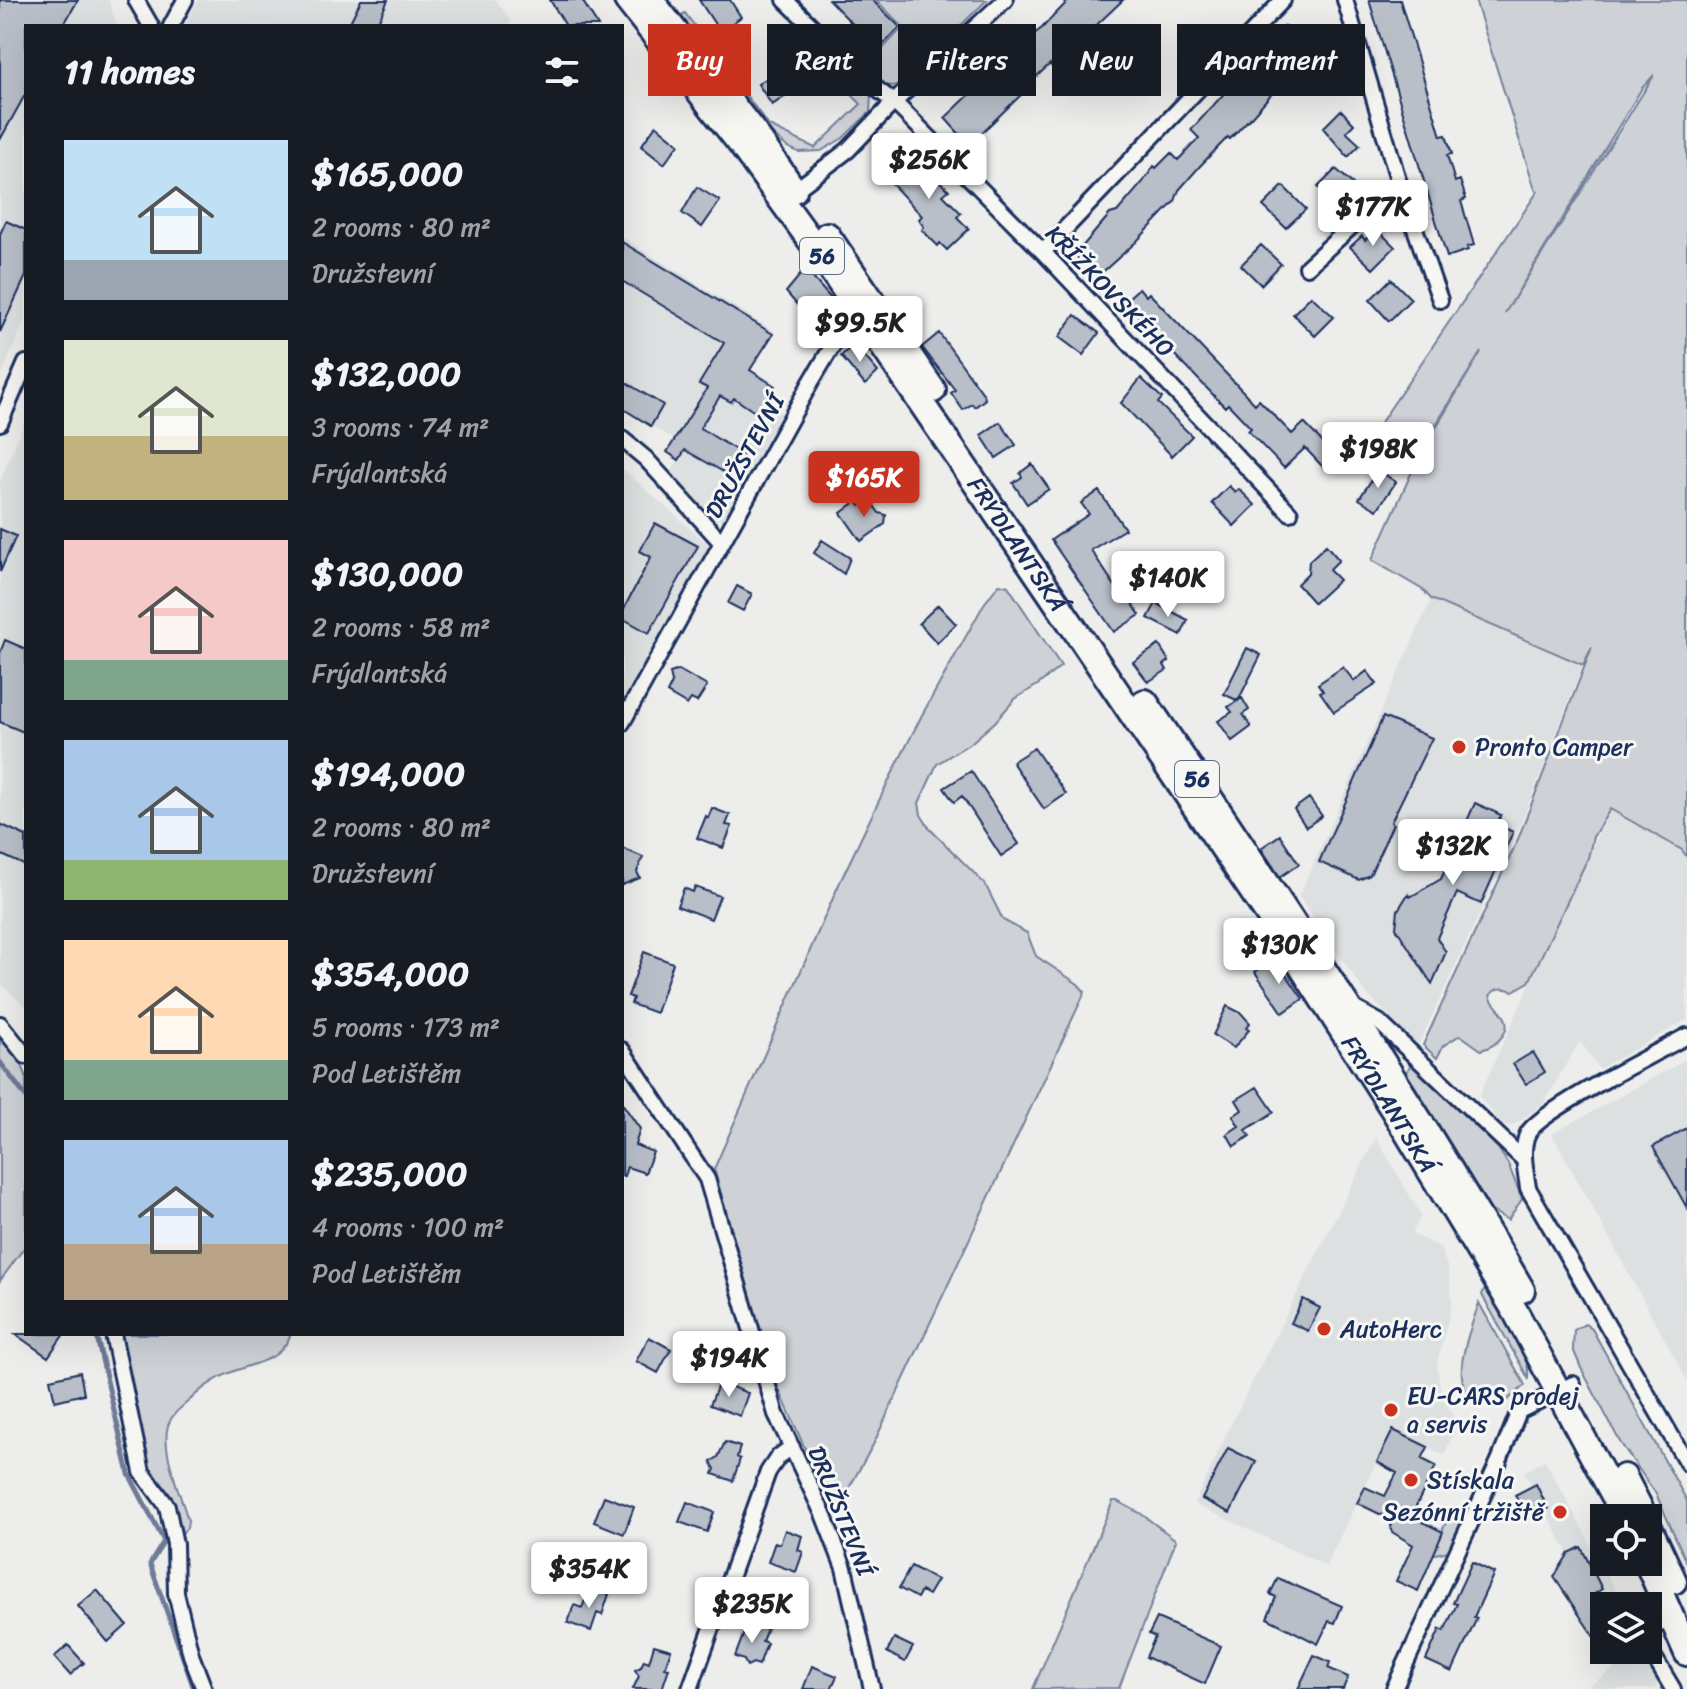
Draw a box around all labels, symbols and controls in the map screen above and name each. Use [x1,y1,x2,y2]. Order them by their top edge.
chip: Buy [648,24,751,96]
chip: Rent [767,24,882,96]
chip: Filters [898,24,1036,96]
chip: New [1052,24,1161,96]
chip: Apartment [1177,24,1365,96]
text: 11 homes [64,42,195,102]
icon: filters [540,50,584,94]
pin: $256K [873,133,985,201]
text: $256K [890,136,968,182]
text: $165,000 [312,144,463,204]
icon: home [128,172,224,268]
pin: $177K [1317,180,1429,248]
text: $177K [1336,183,1410,229]
text: 2 rooms · 80 m² [312,204,491,250]
street label: KŘÍŽKOVSKÉHO [1035,214,1185,368]
road number: 56 [800,238,844,274]
text: Družstevní [312,250,434,296]
pin: $99.5K [795,296,925,364]
text: $99.5K [816,299,904,345]
text: $132,000 [312,344,461,404]
icon: home [128,372,224,468]
street label: DRUŽSTEVNÍ [693,384,797,526]
text: 3 rooms · 74 m² [312,404,489,450]
pin: $198K [1322,422,1434,490]
text: $198K [1340,425,1416,471]
text: Frýdlantská [312,450,447,496]
pin: $165K [808,451,920,519]
text: $165K [826,454,902,500]
street label: FRÝDLANTSKÁ [956,468,1080,624]
text: $130,000 [312,544,463,604]
pin: $140K [1112,551,1224,619]
text: $140K [1129,554,1207,600]
icon: home [128,572,224,668]
text: 2 rooms · 58 m² [312,604,490,650]
text: Frýdlantská [312,650,447,696]
place label: Pronto Camper [1475,726,1634,768]
marker: Pronto Camper [1450,738,1468,756]
text: $194,000 [312,744,465,804]
road number: 56 [1175,761,1219,797]
icon: home [128,772,224,868]
text: 2 rooms · 80 m² [312,804,491,850]
pin: $132K [1397,819,1509,887]
text: $132K [1416,822,1490,868]
text: Družstevní [312,850,434,896]
pin: $130K [1223,918,1335,986]
text: $130K [1241,921,1317,967]
text: $354,000 [312,944,469,1004]
icon: home [128,972,224,1068]
text: 5 rooms · 173 m² [312,1004,500,1050]
street label: FRÝDLANTSKÁ [1329,1027,1450,1184]
text: Pod Letištěm [312,1050,461,1096]
text: $235,000 [312,1144,468,1204]
icon: home [128,1172,224,1268]
text: 4 rooms · 100 m² [312,1204,504,1250]
text: Pod Letištěm [312,1250,461,1296]
place label: AutoHerc [1339,1308,1442,1350]
marker: AutoHerc [1315,1320,1333,1338]
pin: $194K [673,1331,785,1399]
text: $194K [691,1334,767,1380]
place label: EU-CARS prodej a servis [1407,1375,1579,1445]
marker: EU-CARS prodej a servis [1382,1401,1400,1419]
street label: DRUŽSTEVNÍ [796,1439,887,1584]
place label: Stískala [1427,1459,1515,1501]
marker: Stískala [1402,1471,1420,1489]
place label: Sezónní tržiště [1383,1491,1546,1533]
marker: Sezónní tržiště [1551,1503,1569,1521]
map controls [1590,1504,1662,1664]
button: locate [1590,1504,1662,1576]
pin: $354K [533,1542,645,1610]
text: $354K [549,1545,629,1591]
pin: $235K [696,1577,808,1645]
text: $235K [713,1580,791,1626]
button: layers [1590,1592,1662,1664]

